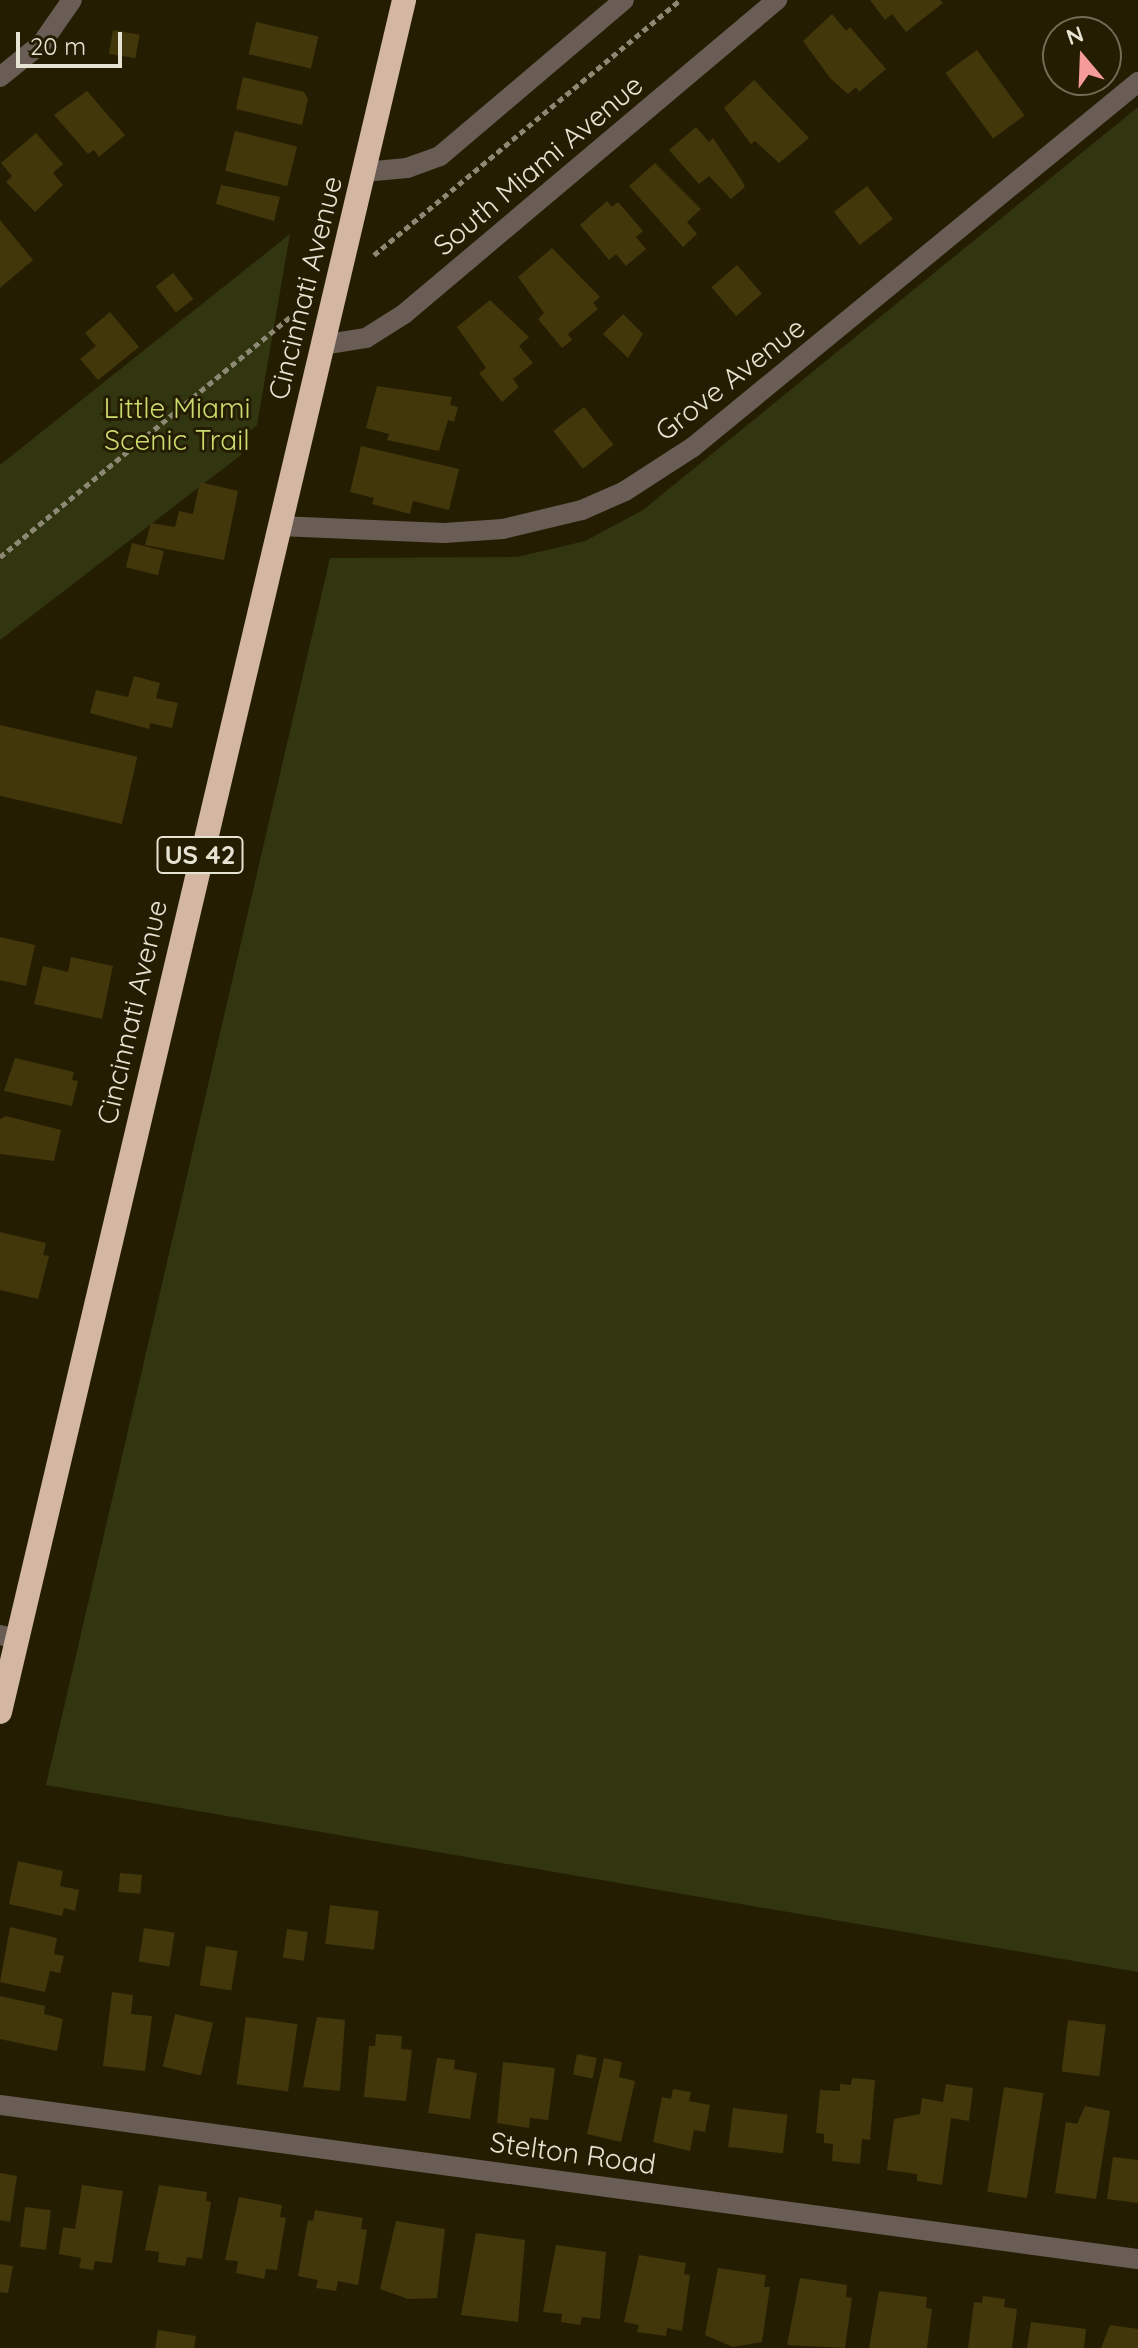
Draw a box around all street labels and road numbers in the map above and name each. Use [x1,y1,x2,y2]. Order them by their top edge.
street label: South Miami Avenue [427,68,649,262]
street label: Cincinnati Avenue [261,173,349,403]
street label: Grove Avenue [649,310,811,448]
road number: US 42 [156,833,244,877]
street label: Cincinnati Avenue [90,897,174,1127]
street label: Stelton Road [488,2125,658,2181]

